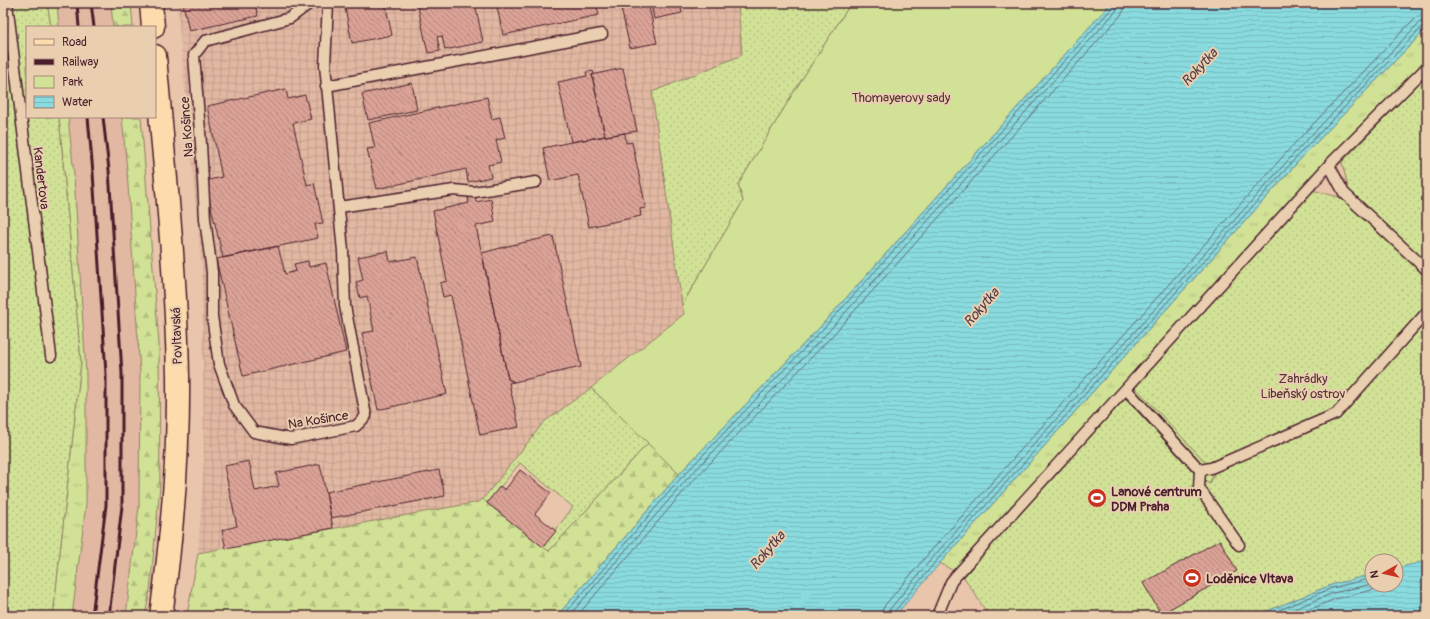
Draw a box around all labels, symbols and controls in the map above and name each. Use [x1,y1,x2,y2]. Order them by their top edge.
legend [26,26,156,118]
text: Road [62,35,87,50]
water label: Rokytka [1178,44,1222,90]
text: Railway [62,55,98,70]
text: Park [62,75,83,90]
park label: Thomayerovy sady [852,90,951,106]
text: Water [62,95,93,110]
street label: Na Košince [177,95,197,158]
street label: Kandertova [29,146,53,210]
water label: Rokytka [960,283,1004,330]
street label: Povltavská [168,307,186,365]
park label: Zahrádky Libeňský ostrov [1261,371,1346,402]
street label: Na Košince [287,407,350,433]
place label: Lanové centrum DDM Praha [1111,484,1202,515]
sports icon: Lanové centrum DDM Praha [1086,487,1108,509]
water label: Rokytka [746,526,790,573]
north arrow [1364,553,1404,593]
sports icon: Loděnice Vltava [1181,567,1203,589]
text: N [1368,569,1382,579]
place label: Loděnice Vltava [1206,571,1293,587]

